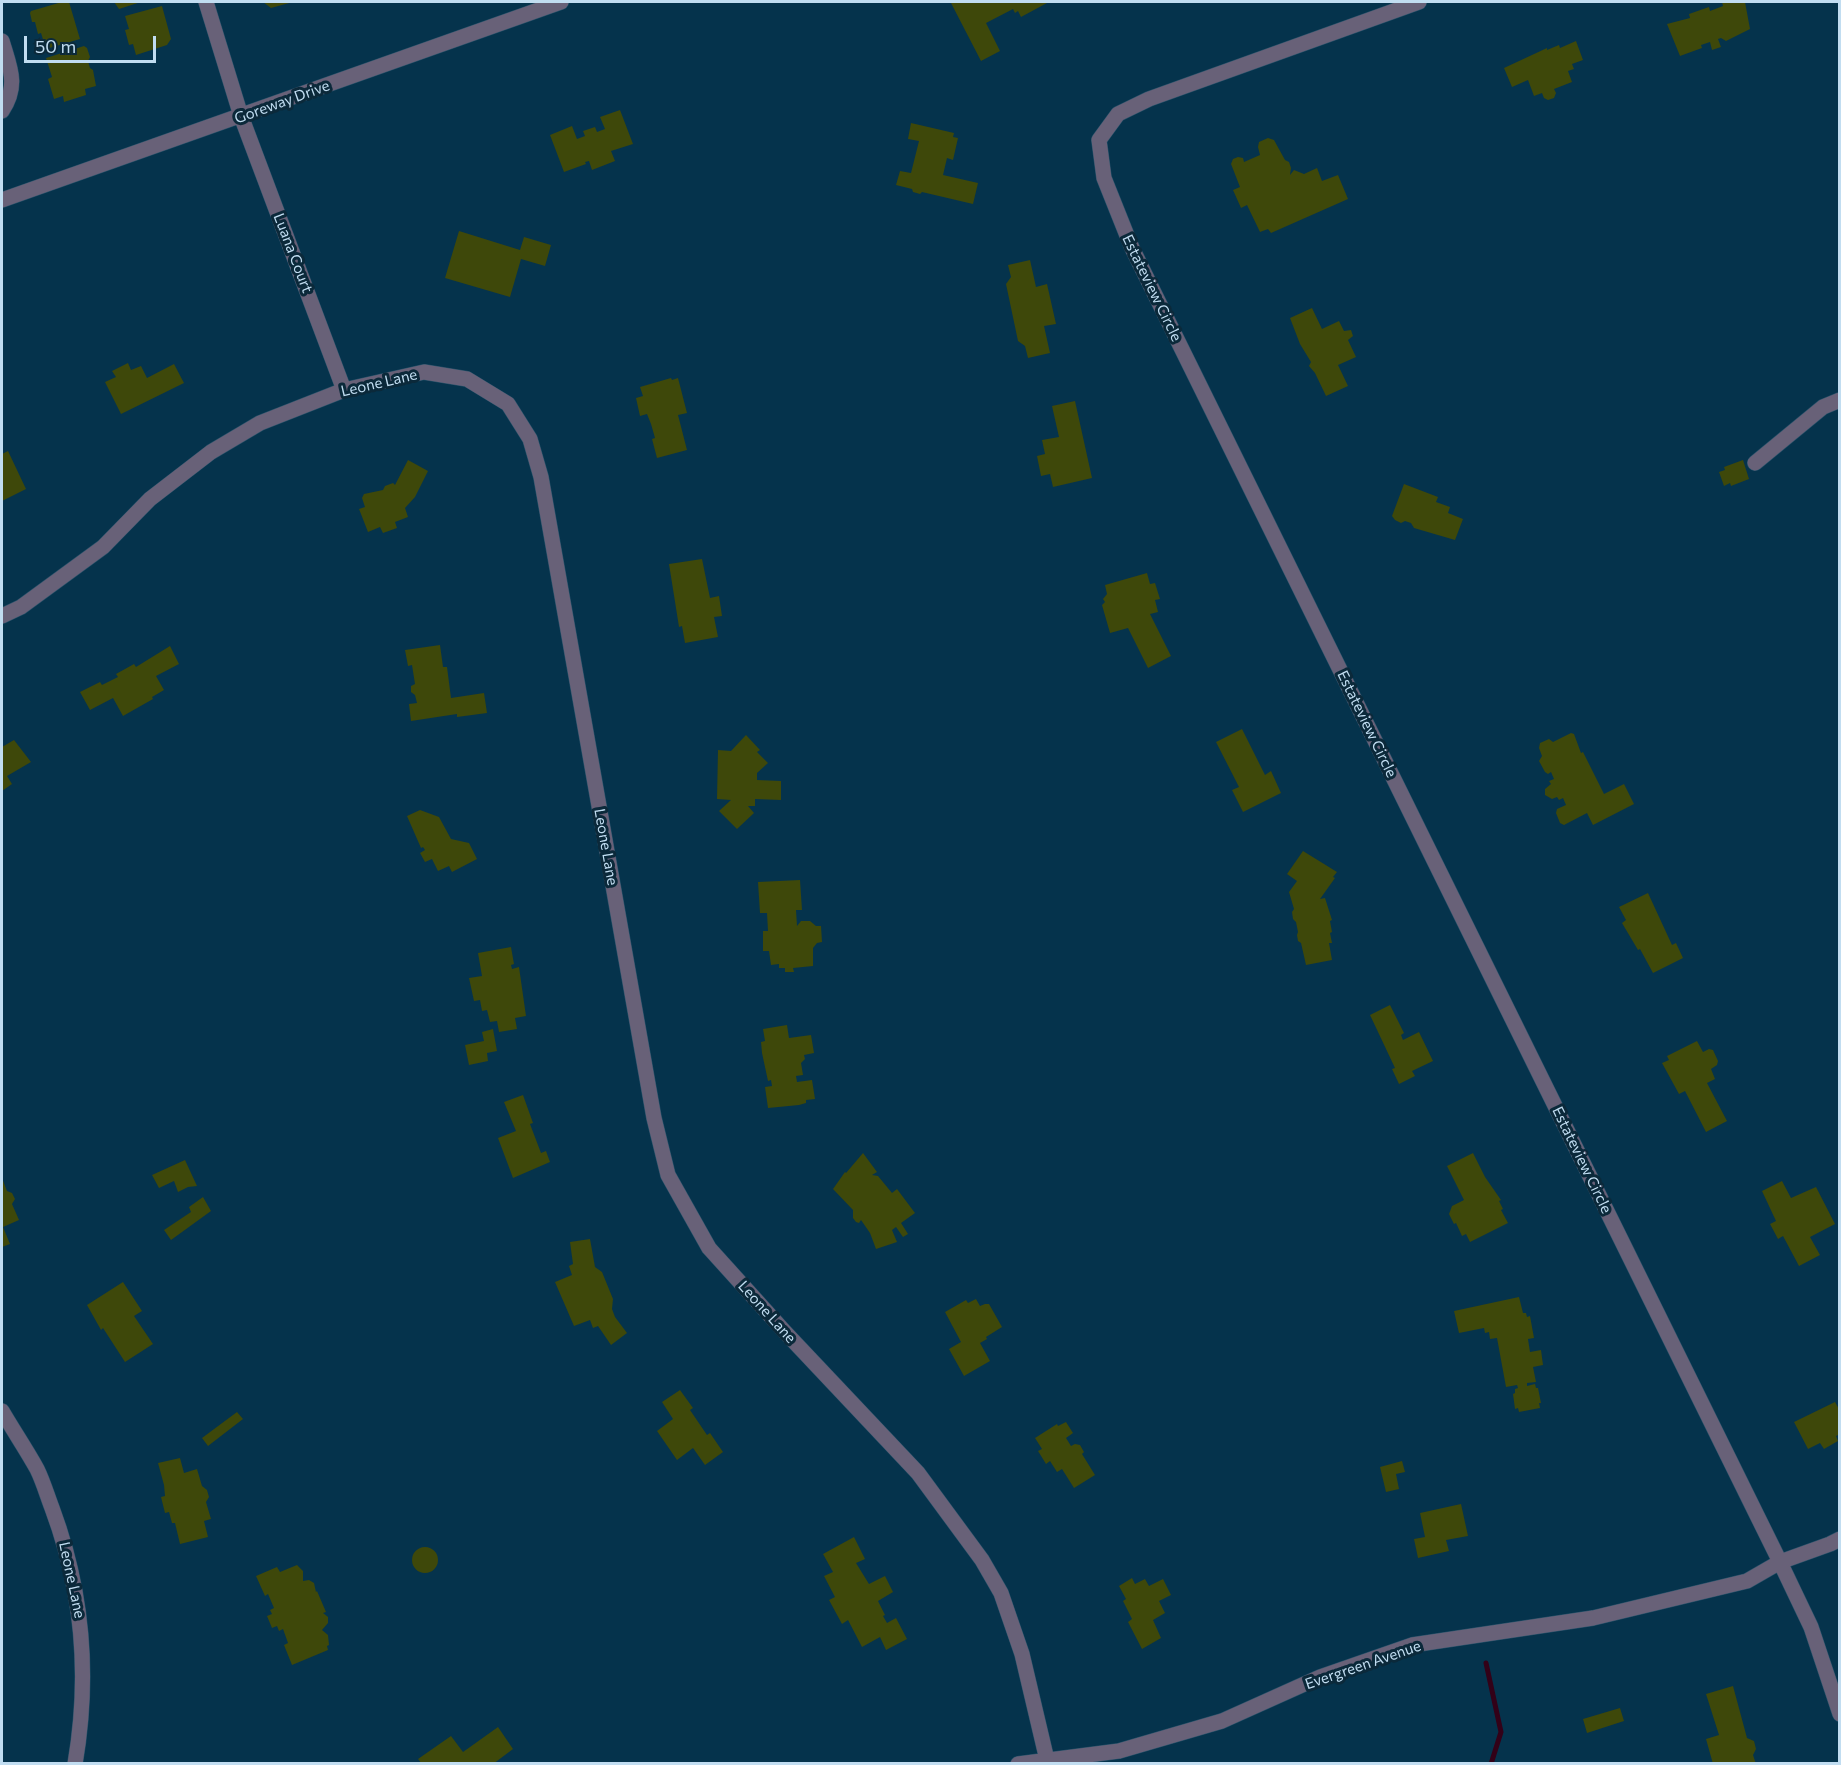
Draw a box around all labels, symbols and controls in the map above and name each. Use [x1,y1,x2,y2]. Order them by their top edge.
scale bar [27,24,159,62]
text: 50 m [35,35,76,57]
street label: Goreway Drive [232,76,332,128]
street label: Luana Court [270,211,316,295]
street label: Estateview Circle [1118,232,1186,344]
street label: Leone Lane [339,365,419,401]
street label: Estateview Circle [1333,668,1401,780]
street label: Leone Lane [590,807,622,887]
street label: Estateview Circle [1548,1104,1616,1216]
street label: Leone Lane [734,1277,800,1347]
street label: Leone Lane [55,1540,89,1620]
street label: Evergreen Avenue [1303,1637,1423,1693]

